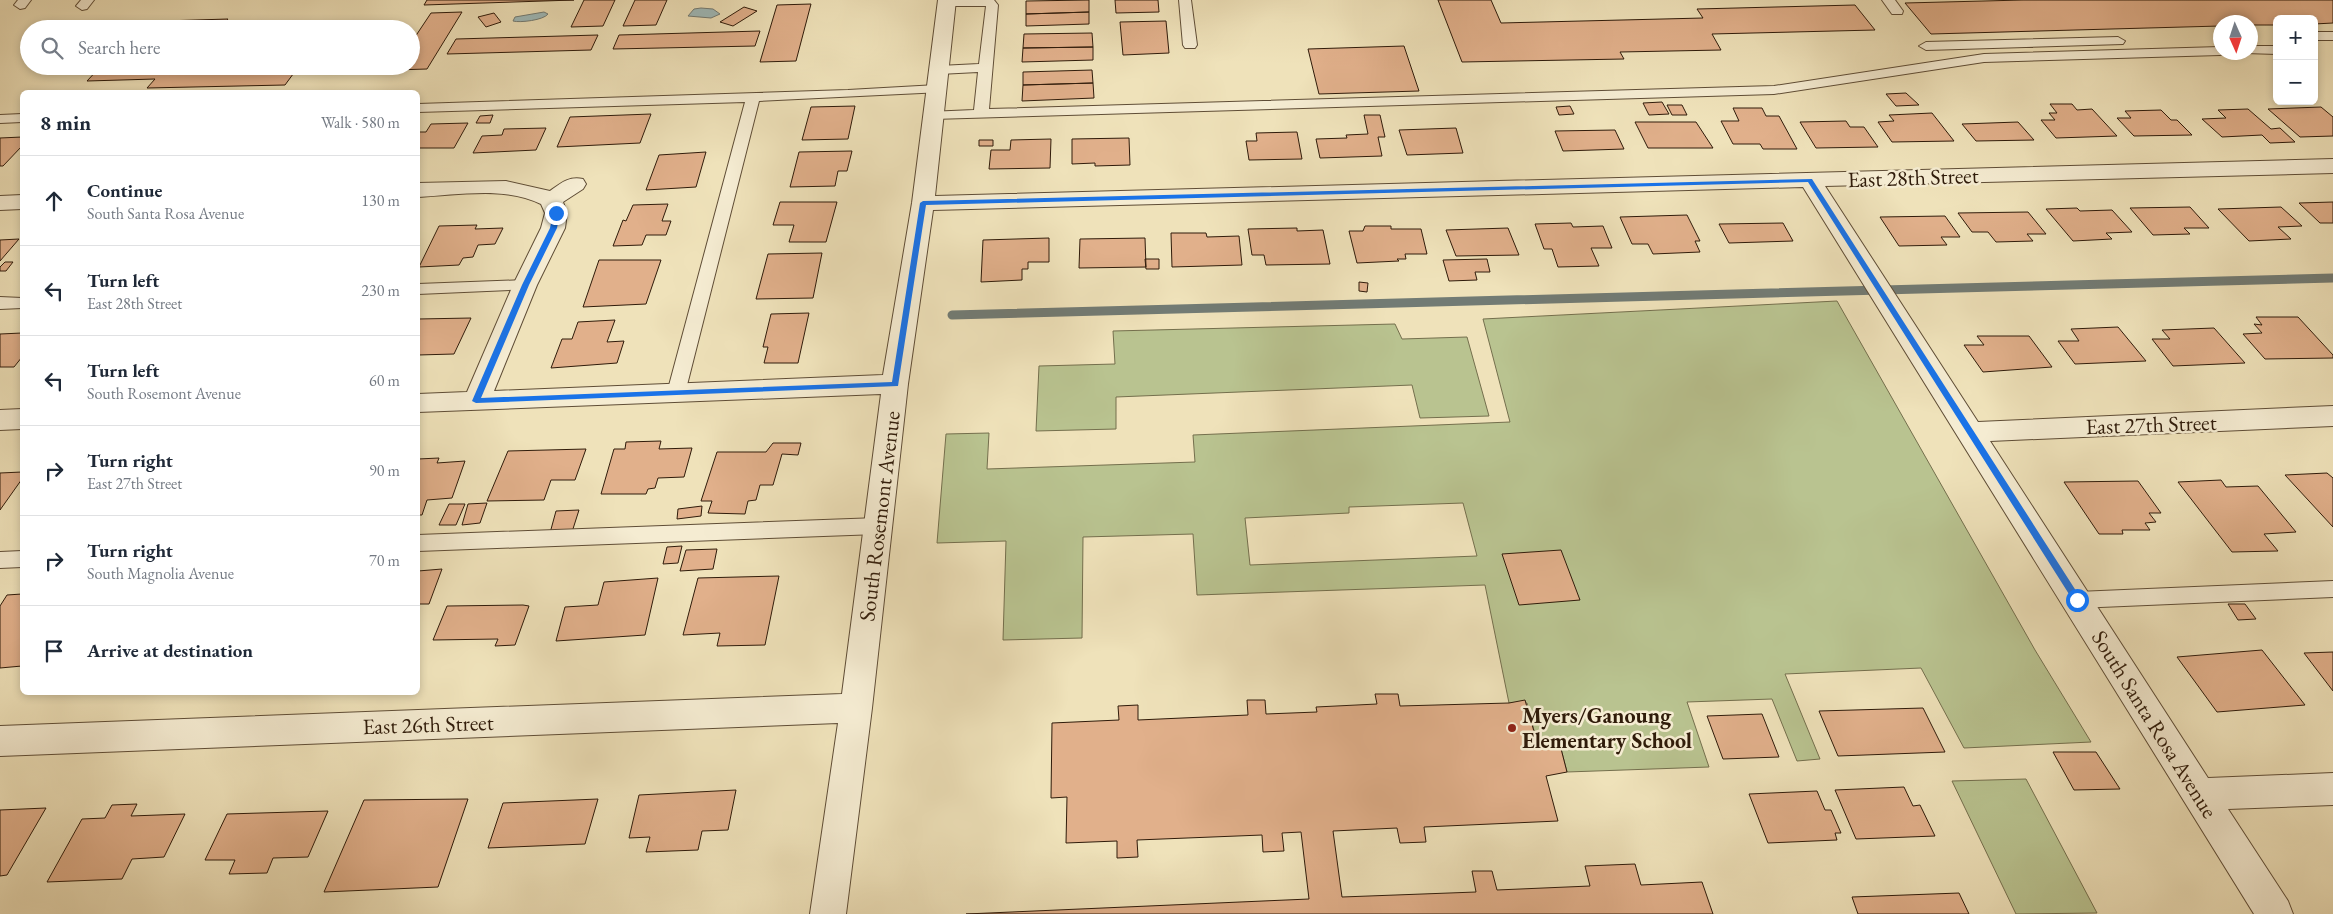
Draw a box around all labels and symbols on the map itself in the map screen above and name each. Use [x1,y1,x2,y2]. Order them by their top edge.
north arrow [2213,15,2258,60]
street label: East 28th Street [1847,161,1979,194]
route end [545,202,568,225]
street label: East 27th Street [2085,408,2217,441]
street label: South Rosemont Avenue [852,409,907,623]
route start [2066,589,2089,612]
street label: South Santa Rosa Avenue [2085,625,2224,824]
place label: Myers/Ganoung Elementary School [1522,701,1692,755]
street label: East 26th Street [362,708,494,741]
marker: Myers/Ganoung Elementary School [1506,722,1518,734]

